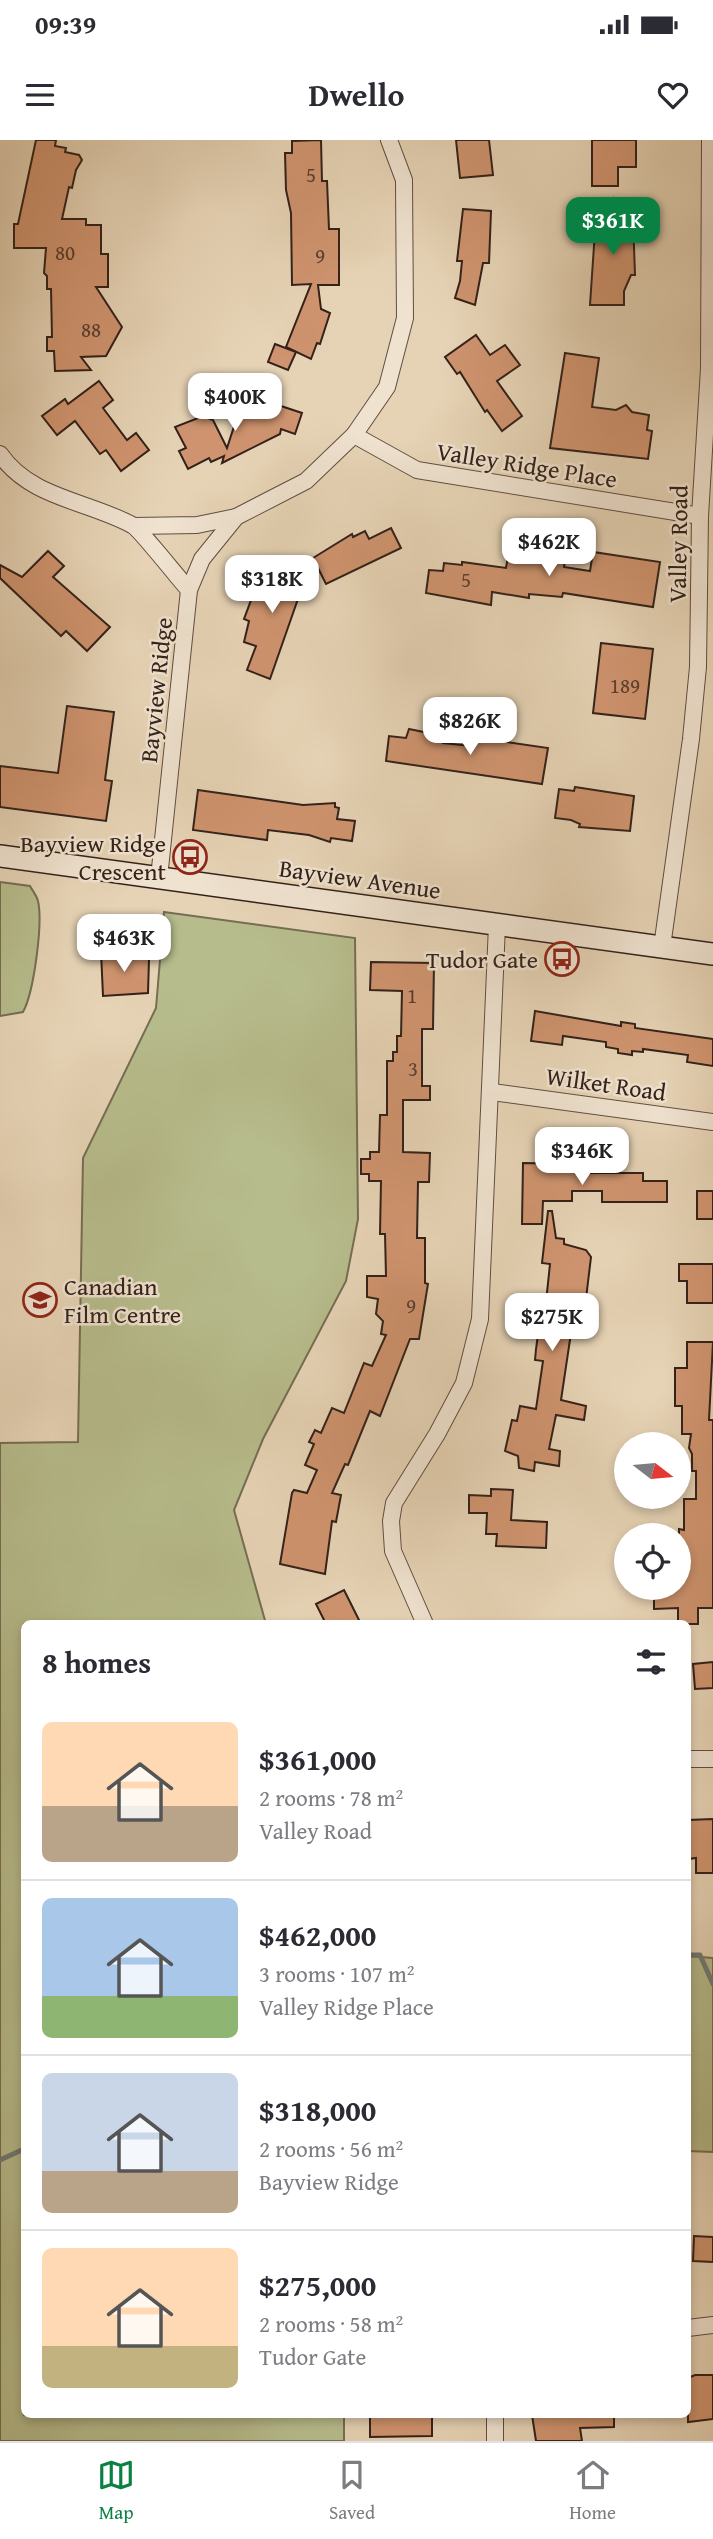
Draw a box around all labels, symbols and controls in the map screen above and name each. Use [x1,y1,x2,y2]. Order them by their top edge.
text: 09:39 [35,5,96,44]
text: Dwello [309,71,404,118]
icon: menu [21,76,59,114]
icon: heart [654,76,692,114]
house number: 5 [306,159,316,190]
pin: $361K [564,198,662,257]
text: $361K [582,203,644,236]
house number: 80 [55,237,75,268]
house number: 9 [315,240,325,271]
house number: 88 [81,314,101,345]
pin: $400K [186,373,284,433]
text: $400K [204,379,266,412]
street label: Valley Ridge Place [434,433,620,497]
street label: Valley Road [659,485,697,603]
pin: $462K [500,518,598,578]
text: $462K [518,524,580,557]
pin: $318K [223,556,321,615]
text: $318K [241,561,303,594]
house number: 5 [461,564,471,595]
street label: Bayview Ridge [131,616,181,764]
house number: 189 [610,670,640,701]
pin: $826K [421,698,519,757]
text: $826K [439,703,501,736]
place label: Bayview Ridge Crescent [20,826,167,889]
bus stop icon: Bayview Ridge Crescent [171,838,209,876]
street label: Bayview Avenue [277,850,443,908]
pin: $463K [75,914,173,974]
text: $463K [93,920,155,953]
bus stop icon: Tudor Gate [543,940,581,978]
place label: Tudor Gate [426,942,538,977]
house number: 1 [407,980,417,1011]
house number: 3 [408,1053,418,1084]
street label: Wilket Road [544,1058,668,1110]
pin: $346K [533,1128,631,1187]
text: $346K [551,1133,613,1166]
place label: Canadian Film Centre [64,1269,181,1332]
school or university icon: Canadian Film Centre [21,1281,59,1319]
house number: 9 [406,1290,416,1321]
pin: $275K [503,1294,601,1353]
text: $275K [521,1299,583,1332]
north arrow [614,1432,691,1508]
map controls [614,1432,691,1600]
button: locate [614,1523,691,1600]
text: 8 homes [42,1640,151,1684]
icon: filters [632,1643,670,1681]
text: $361,000 [259,1737,376,1781]
icon: home [98,1750,182,1834]
text: 2 rooms · 78 m² [259,1781,403,1814]
text: Valley Road [259,1814,372,1847]
text: $462,000 [259,1913,376,1957]
icon: home [98,1926,182,2010]
text: 3 rooms · 107 m² [259,1957,414,1990]
text: Valley Ridge Place [259,1990,434,2023]
text: $318,000 [259,2088,376,2132]
icon: home [98,2101,182,2185]
text: 2 rooms · 56 m² [259,2132,403,2165]
text: Bayview Ridge [259,2165,399,2198]
text: $275,000 [259,2263,376,2307]
icon: home [98,2276,182,2360]
text: 2 rooms · 58 m² [259,2307,403,2340]
text: Tudor Gate [259,2340,366,2373]
tab: Map [97,2456,135,2526]
tab: Saved [329,2456,375,2526]
tab: Home [569,2456,616,2526]

